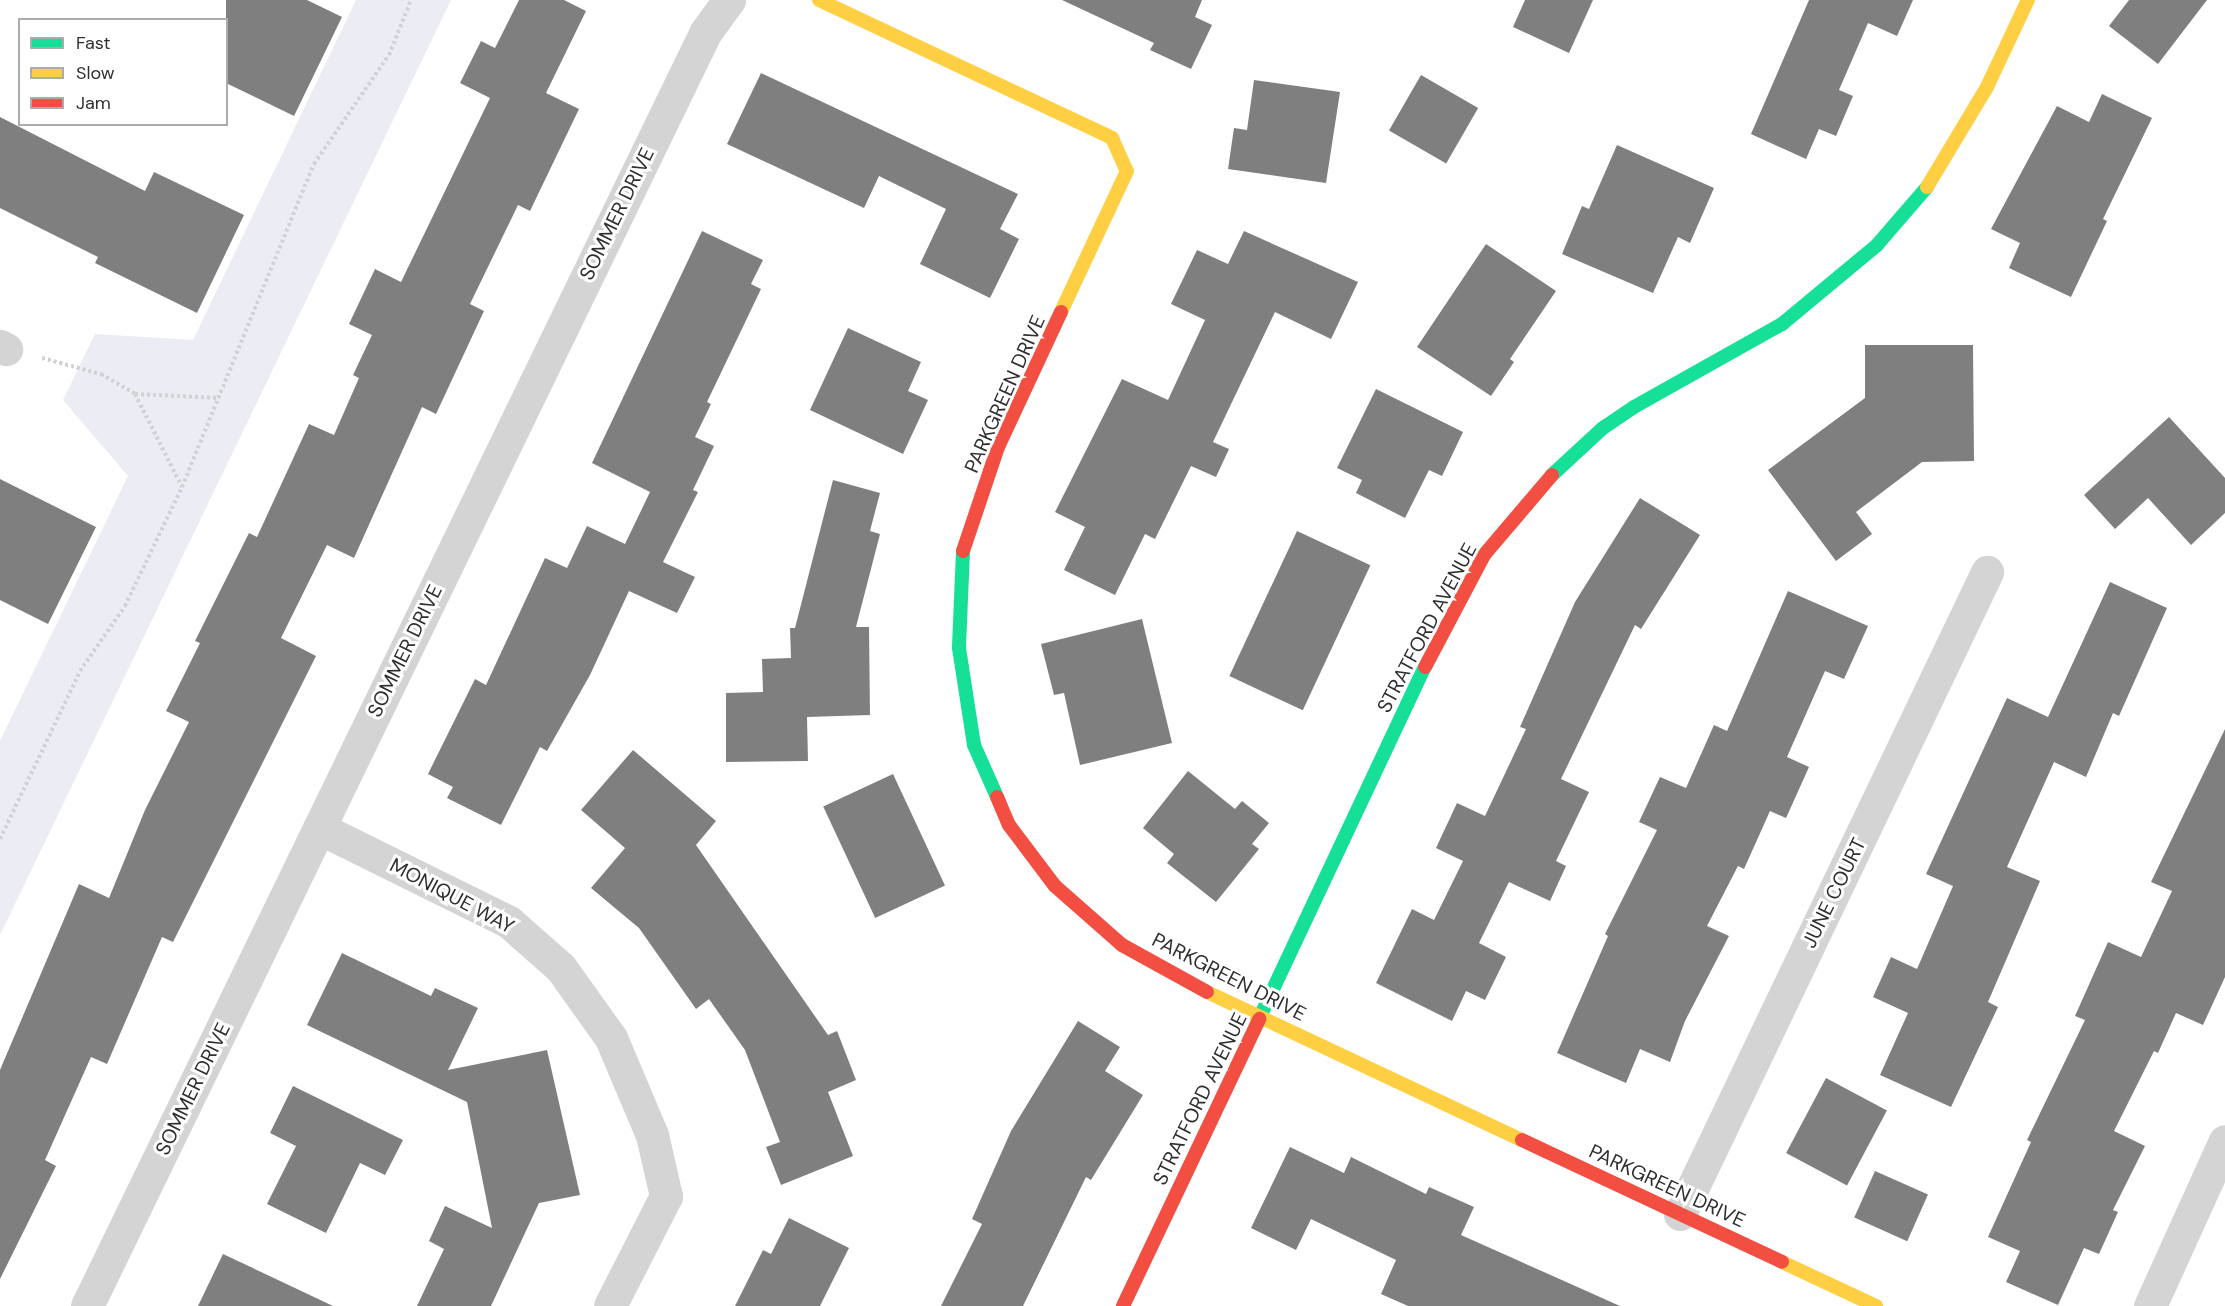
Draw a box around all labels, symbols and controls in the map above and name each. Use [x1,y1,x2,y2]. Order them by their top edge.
legend [18,18,228,126]
text: Fast [76,31,111,55]
text: Slow [76,61,115,85]
text: Jam [76,91,111,115]
street label: SOMMER DRIVE [575,144,659,284]
street label: PARKGREEN DRIVE [960,312,1050,476]
street label: STRATFORD AVENUE [1372,539,1482,717]
street label: SOMMER DRIVE [363,581,447,721]
street label: JUNE COURT [1797,834,1871,952]
street label: MONIQUE WAY [386,853,518,939]
street label: PARKGREEN DRIVE [1148,928,1310,1026]
street label: STRATFORD AVENUE [1148,1009,1252,1189]
street label: SOMMER DRIVE [151,1019,235,1159]
street label: PARKGREEN DRIVE [1585,1139,1749,1233]

